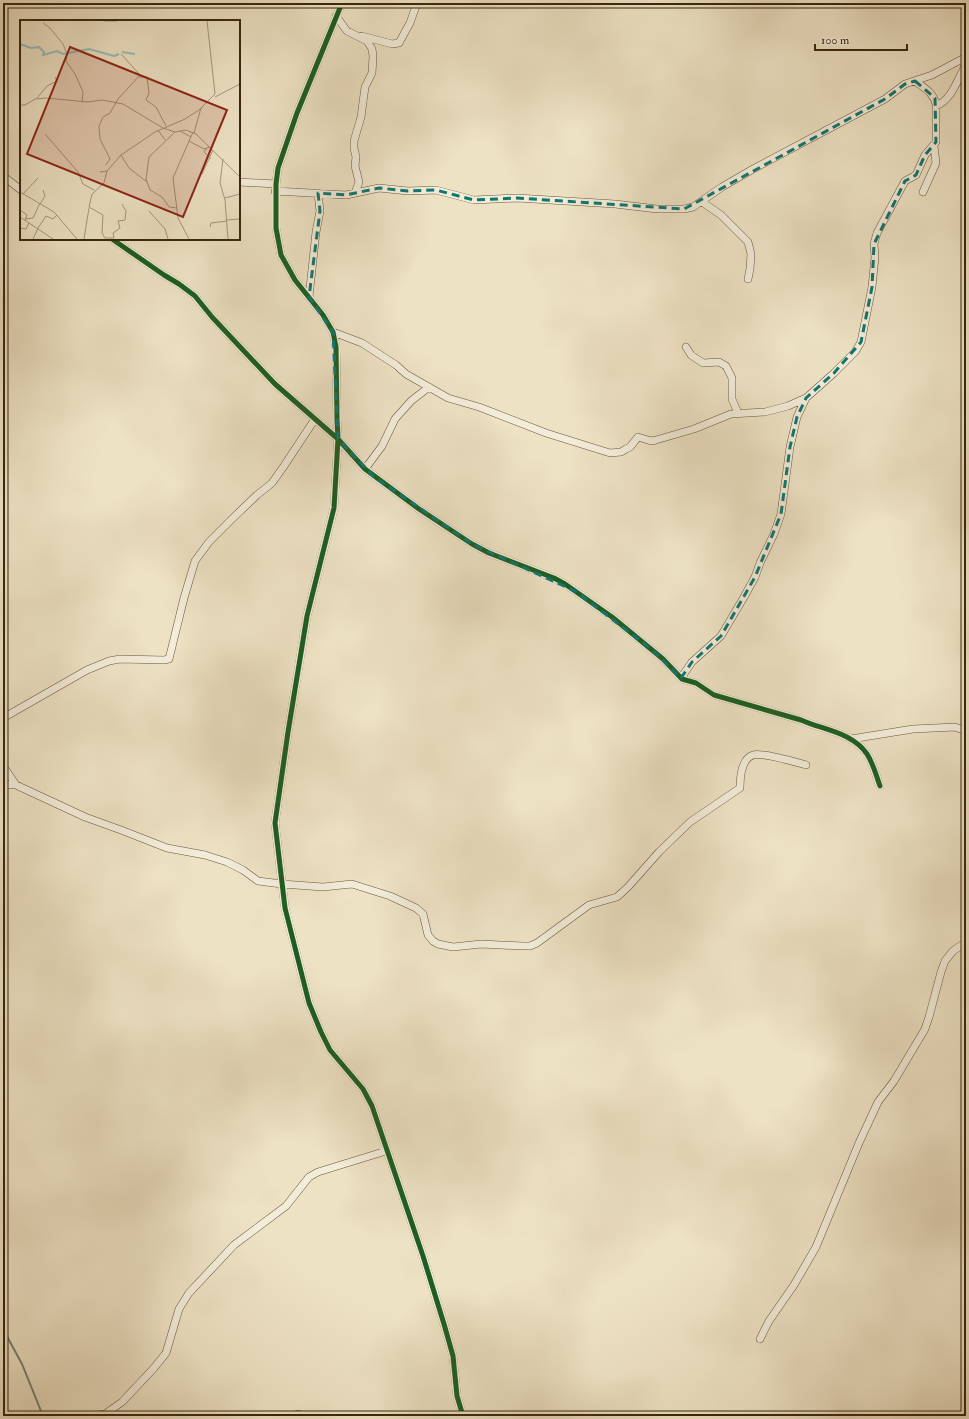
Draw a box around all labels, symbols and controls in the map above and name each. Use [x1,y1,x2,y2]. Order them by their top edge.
inset map [20,20,240,240]
scale bar [815,26,907,52]
text: 100 m [821,33,850,48]

